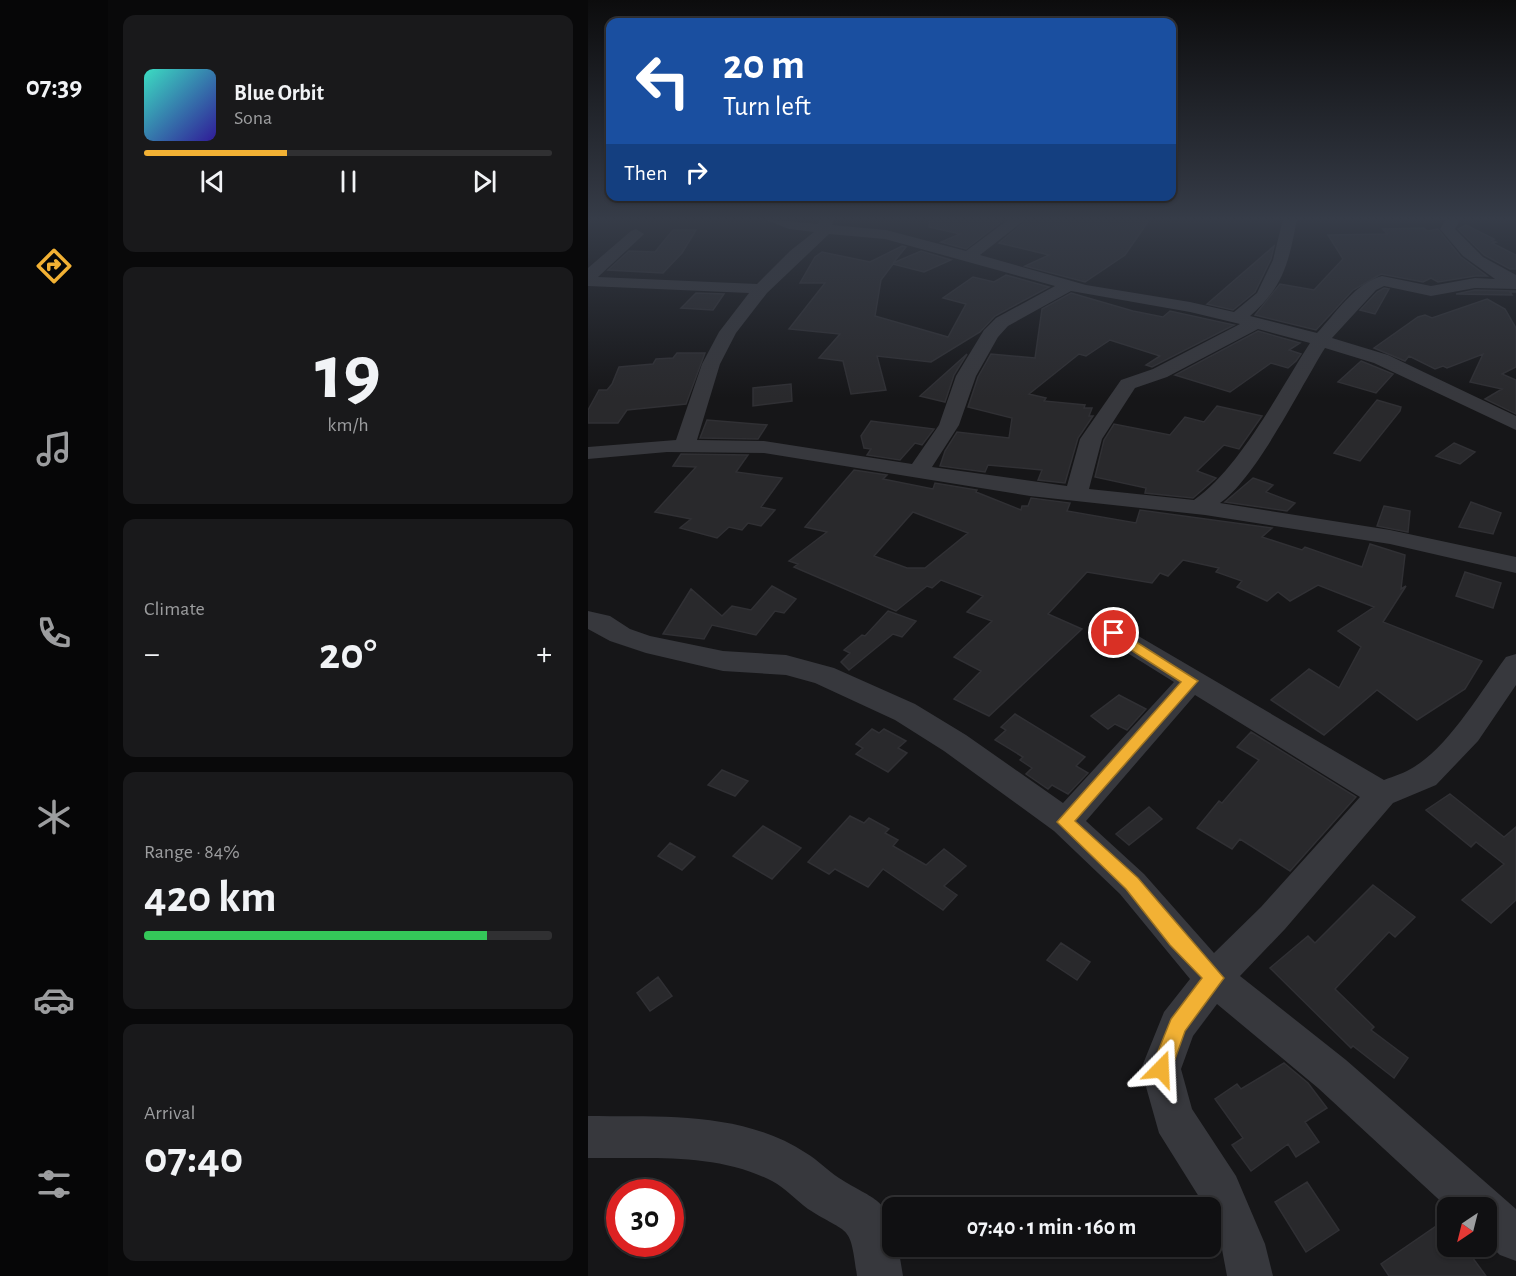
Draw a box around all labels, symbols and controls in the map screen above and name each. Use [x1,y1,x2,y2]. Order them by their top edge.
icon: left [624,42,702,120]
text: 20 m [723,44,805,86]
text: 07:39 [26,73,82,100]
text: Blue Orbit [234,82,324,104]
text: Turn left [723,93,811,120]
text: Sona [234,108,272,128]
icon: right [680,156,713,189]
text: Then [624,162,668,184]
icon: previous [196,165,229,198]
icon: pause [332,165,365,198]
icon: next [468,165,501,198]
icon: directions [33,245,75,287]
text: 19 [315,335,381,413]
text: km/h [327,415,369,435]
icon: music [33,428,75,470]
text: Climate [144,599,205,619]
pin [1088,607,1139,658]
icon: phone [33,612,75,654]
icon: arrive [1097,616,1130,649]
text: 20° [319,632,377,677]
text: − [144,638,160,671]
text: + [536,638,552,671]
icon: climate [33,796,75,838]
text: Range · 84% [144,842,240,862]
text: 420 km [144,875,277,920]
icon: car [33,979,75,1021]
position arrow [1129,1037,1193,1101]
text: Arrival [144,1103,195,1123]
text: 07:40 [144,1136,243,1181]
icon: filters [33,1163,75,1205]
speed limit sign: 30 [606,1179,684,1257]
north arrow [1437,1197,1497,1257]
map controls [1437,1197,1497,1257]
text: 07:40 · 1 min · 160 m [967,1216,1136,1238]

